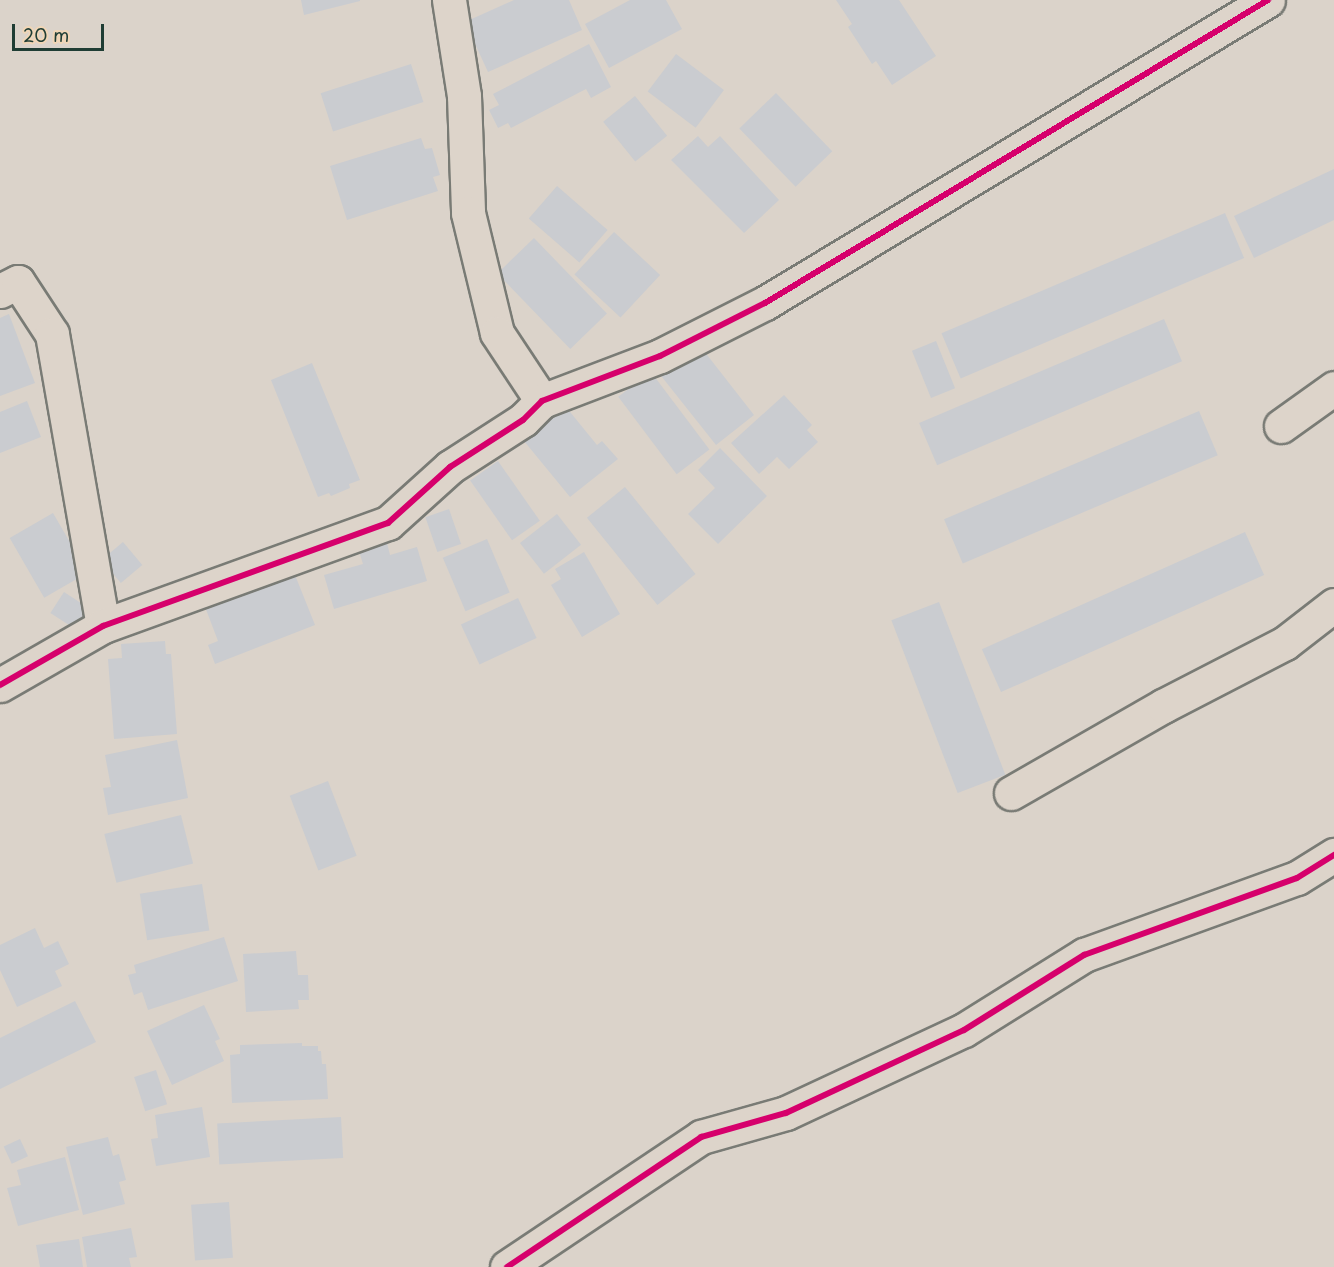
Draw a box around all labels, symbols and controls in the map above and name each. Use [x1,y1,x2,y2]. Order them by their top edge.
scale bar [15,12,106,50]
text: 20 m [23,21,69,48]

